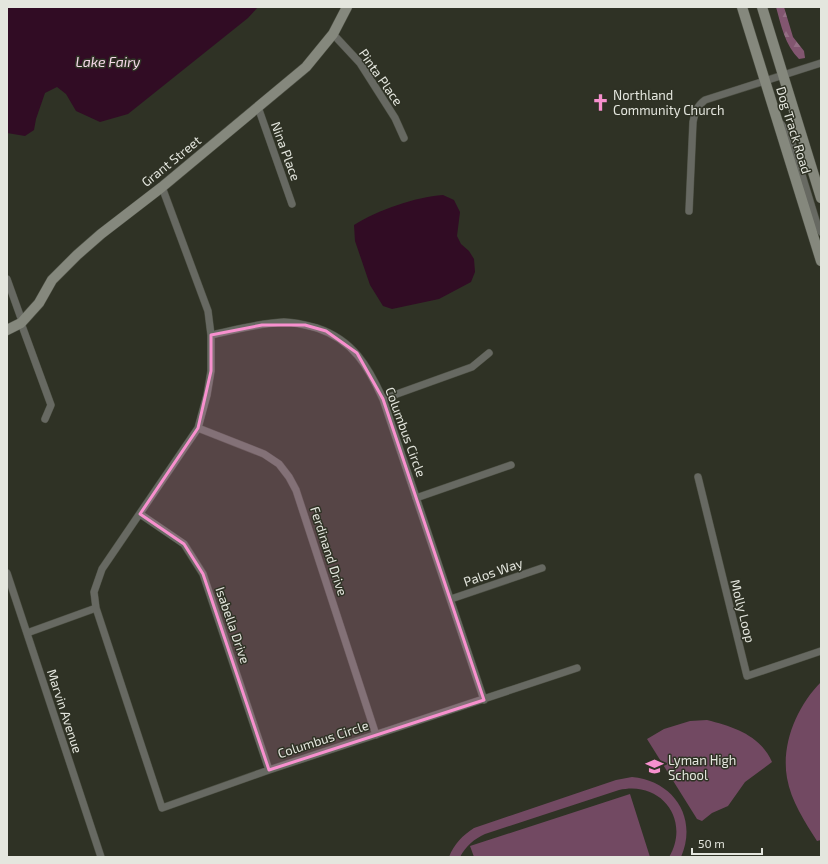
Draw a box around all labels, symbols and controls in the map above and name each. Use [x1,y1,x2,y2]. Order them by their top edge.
street label: Pinta Place [356,46,406,108]
water label: Lake Fairy [76,53,141,70]
street label: Dog Track Road [773,85,815,175]
place label: Northland Community Church [613,87,725,118]
church icon: Northland Community Church [590,92,610,112]
street label: Nina Place [268,119,304,183]
street label: Grant Street [138,132,204,190]
street label: Columbus Circle [382,385,430,479]
street label: Ferdinand Drive [307,504,351,598]
street label: Palos Way [461,554,525,590]
street label: Molly Loop [727,578,759,644]
street label: Isabella Drive [212,584,254,666]
street label: Marvin Avenue [44,667,86,755]
street label: Columbus Circle [276,717,370,761]
place label: Lyman High School [668,752,736,783]
school or university icon: Lyman High School [645,757,665,777]
scale bar [692,830,762,856]
text: 50 m [698,836,725,850]

